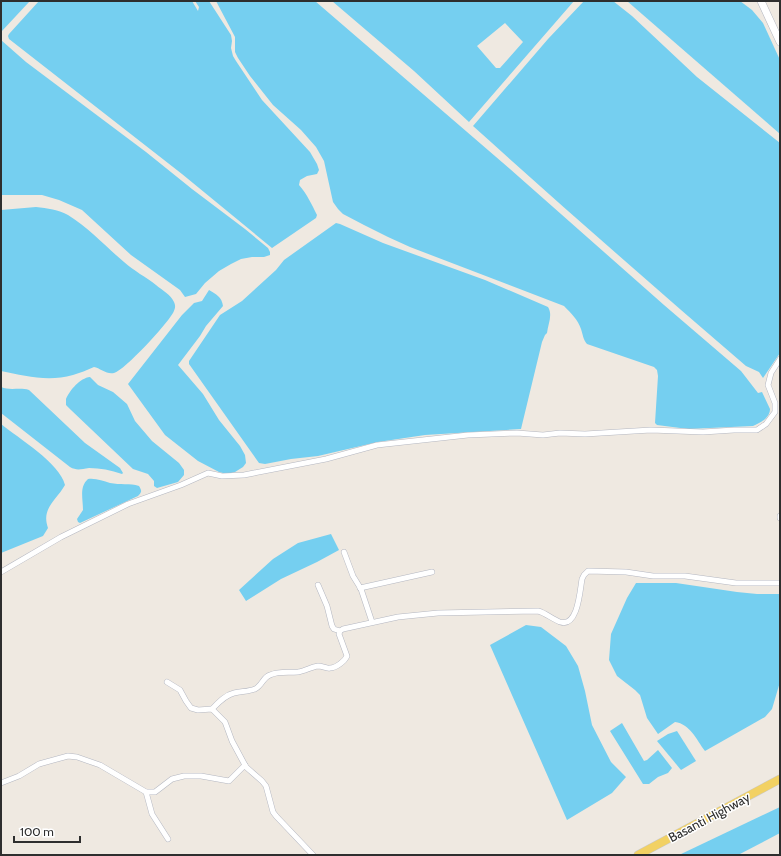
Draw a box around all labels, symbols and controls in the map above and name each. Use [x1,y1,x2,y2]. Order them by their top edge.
street label: Basanti Highway [666,789,753,845]
scale bar [14,818,80,844]
text: 100 m [20,824,54,839]

